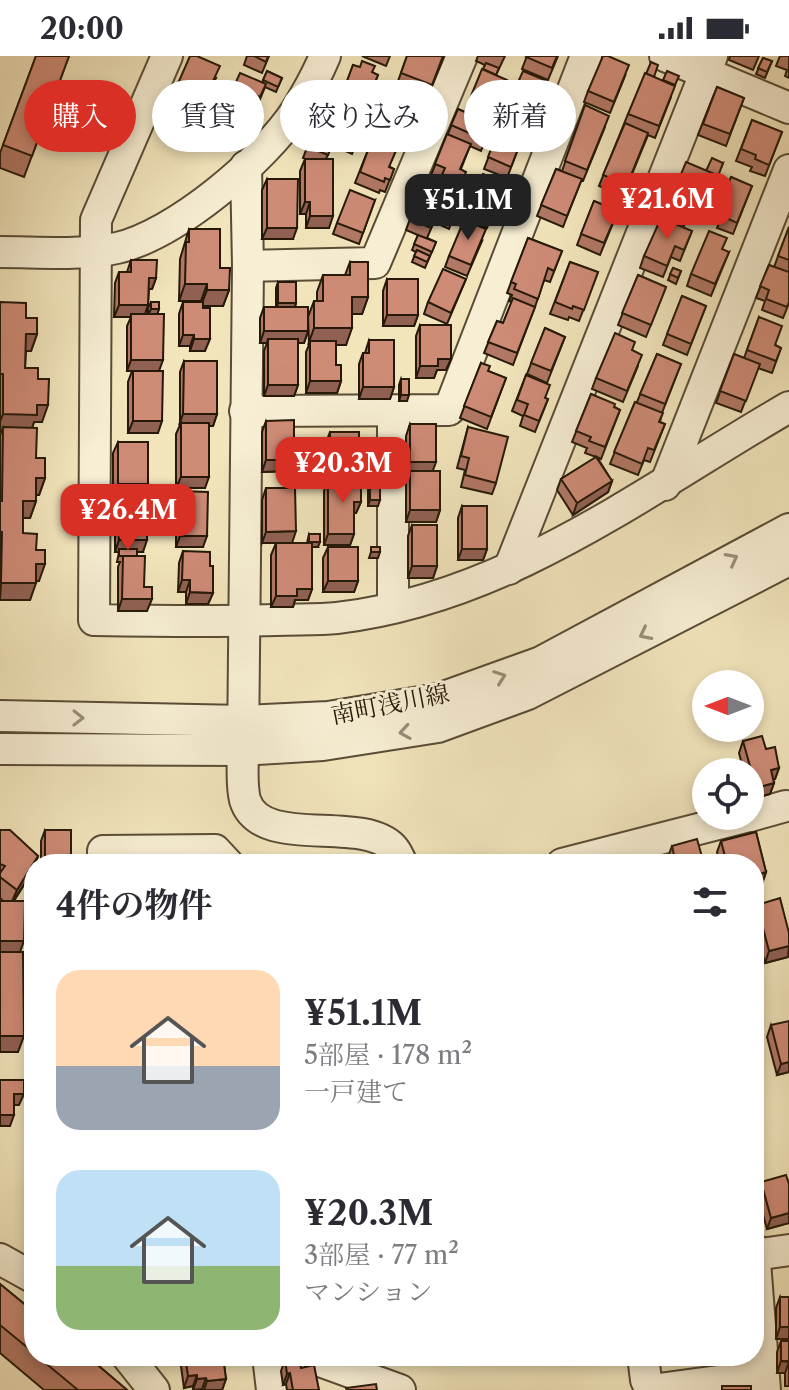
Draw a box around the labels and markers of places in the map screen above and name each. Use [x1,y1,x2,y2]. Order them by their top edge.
pin: ¥21.6M [602,173,732,241]
pin: ¥51.1M [403,174,533,242]
pin: ¥20.3M [278,437,408,505]
pin: ¥26.4M [63,484,193,552]

